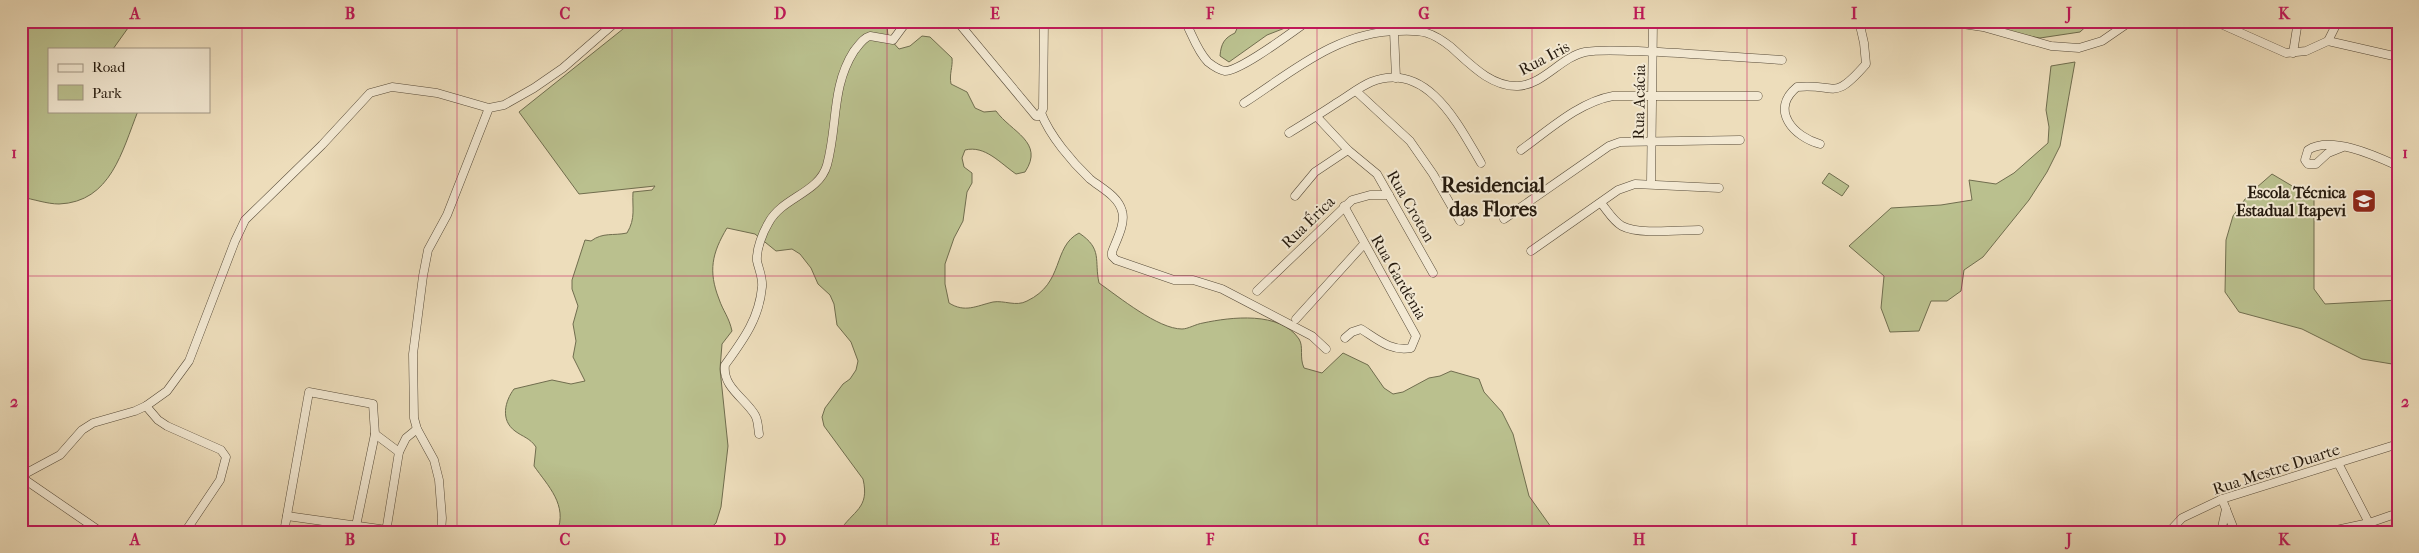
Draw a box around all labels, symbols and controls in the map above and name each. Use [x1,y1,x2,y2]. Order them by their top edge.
text: A [129,4,141,23]
text: B [345,4,355,23]
text: C [560,4,571,23]
text: D [774,4,786,23]
text: E [990,4,1000,23]
text: F [1205,4,1215,23]
text: G [1418,4,1430,23]
text: H [1633,4,1646,23]
text: I [1851,4,1858,23]
text: J [2064,4,2072,24]
text: K [2278,4,2291,23]
street label: Rua Iris [1515,37,1573,79]
legend [48,48,210,112]
text: Road [92,58,126,76]
street label: Rua Acácia [1629,64,1649,140]
text: Park [92,84,122,102]
text: 1 [11,143,17,162]
text: 1 [2402,143,2408,162]
street label: Rua Croton [1383,167,1440,246]
district label: Residencial das Flores [1441,173,1545,221]
place label: Escola Técnica Estadual Itapevi [2236,183,2347,221]
school or university icon: Escola Técnica Estadual Itapevi [2351,188,2377,214]
street label: Rua Érica [1277,191,1339,252]
street label: Rua Gardênia [1367,231,1431,323]
text: 2 [10,392,18,411]
text: 2 [2401,392,2409,411]
street label: Rua Mestre Duarte [2210,439,2342,499]
text: A [129,530,141,549]
text: B [345,530,355,549]
text: C [560,530,571,549]
text: D [774,530,786,549]
text: E [990,530,1000,549]
text: F [1205,530,1215,549]
text: G [1418,530,1430,549]
text: H [1633,530,1646,549]
text: I [1851,530,1858,549]
text: J [2064,530,2072,550]
text: K [2278,530,2291,549]

